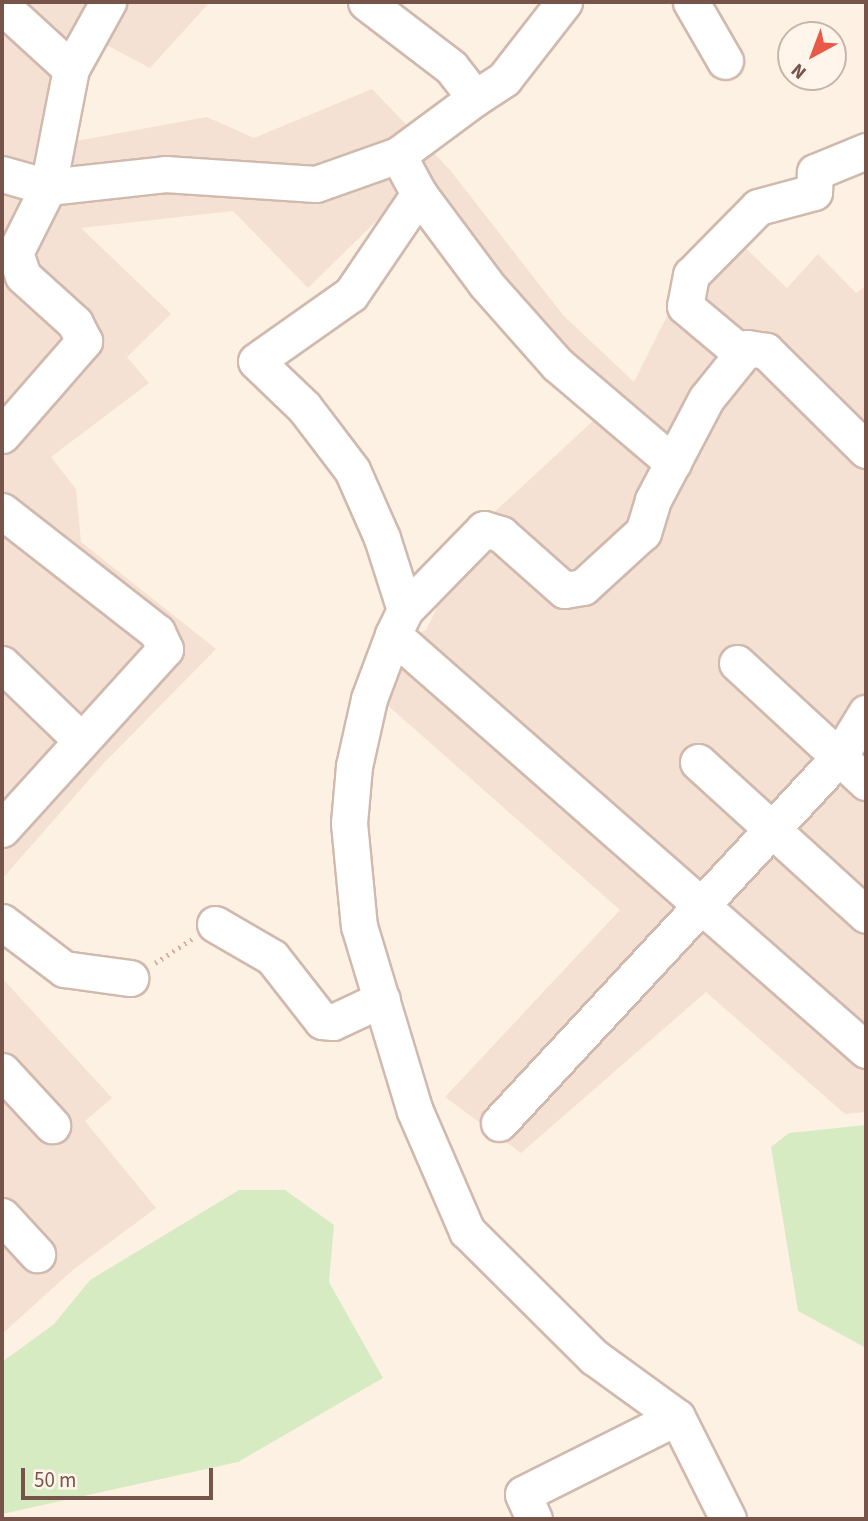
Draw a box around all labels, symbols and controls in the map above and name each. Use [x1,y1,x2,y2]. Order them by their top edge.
north arrow [777,21,847,91]
text: N [786,56,813,85]
scale bar [24,1454,217,1498]
text: 50 m [34,1465,76,1495]

